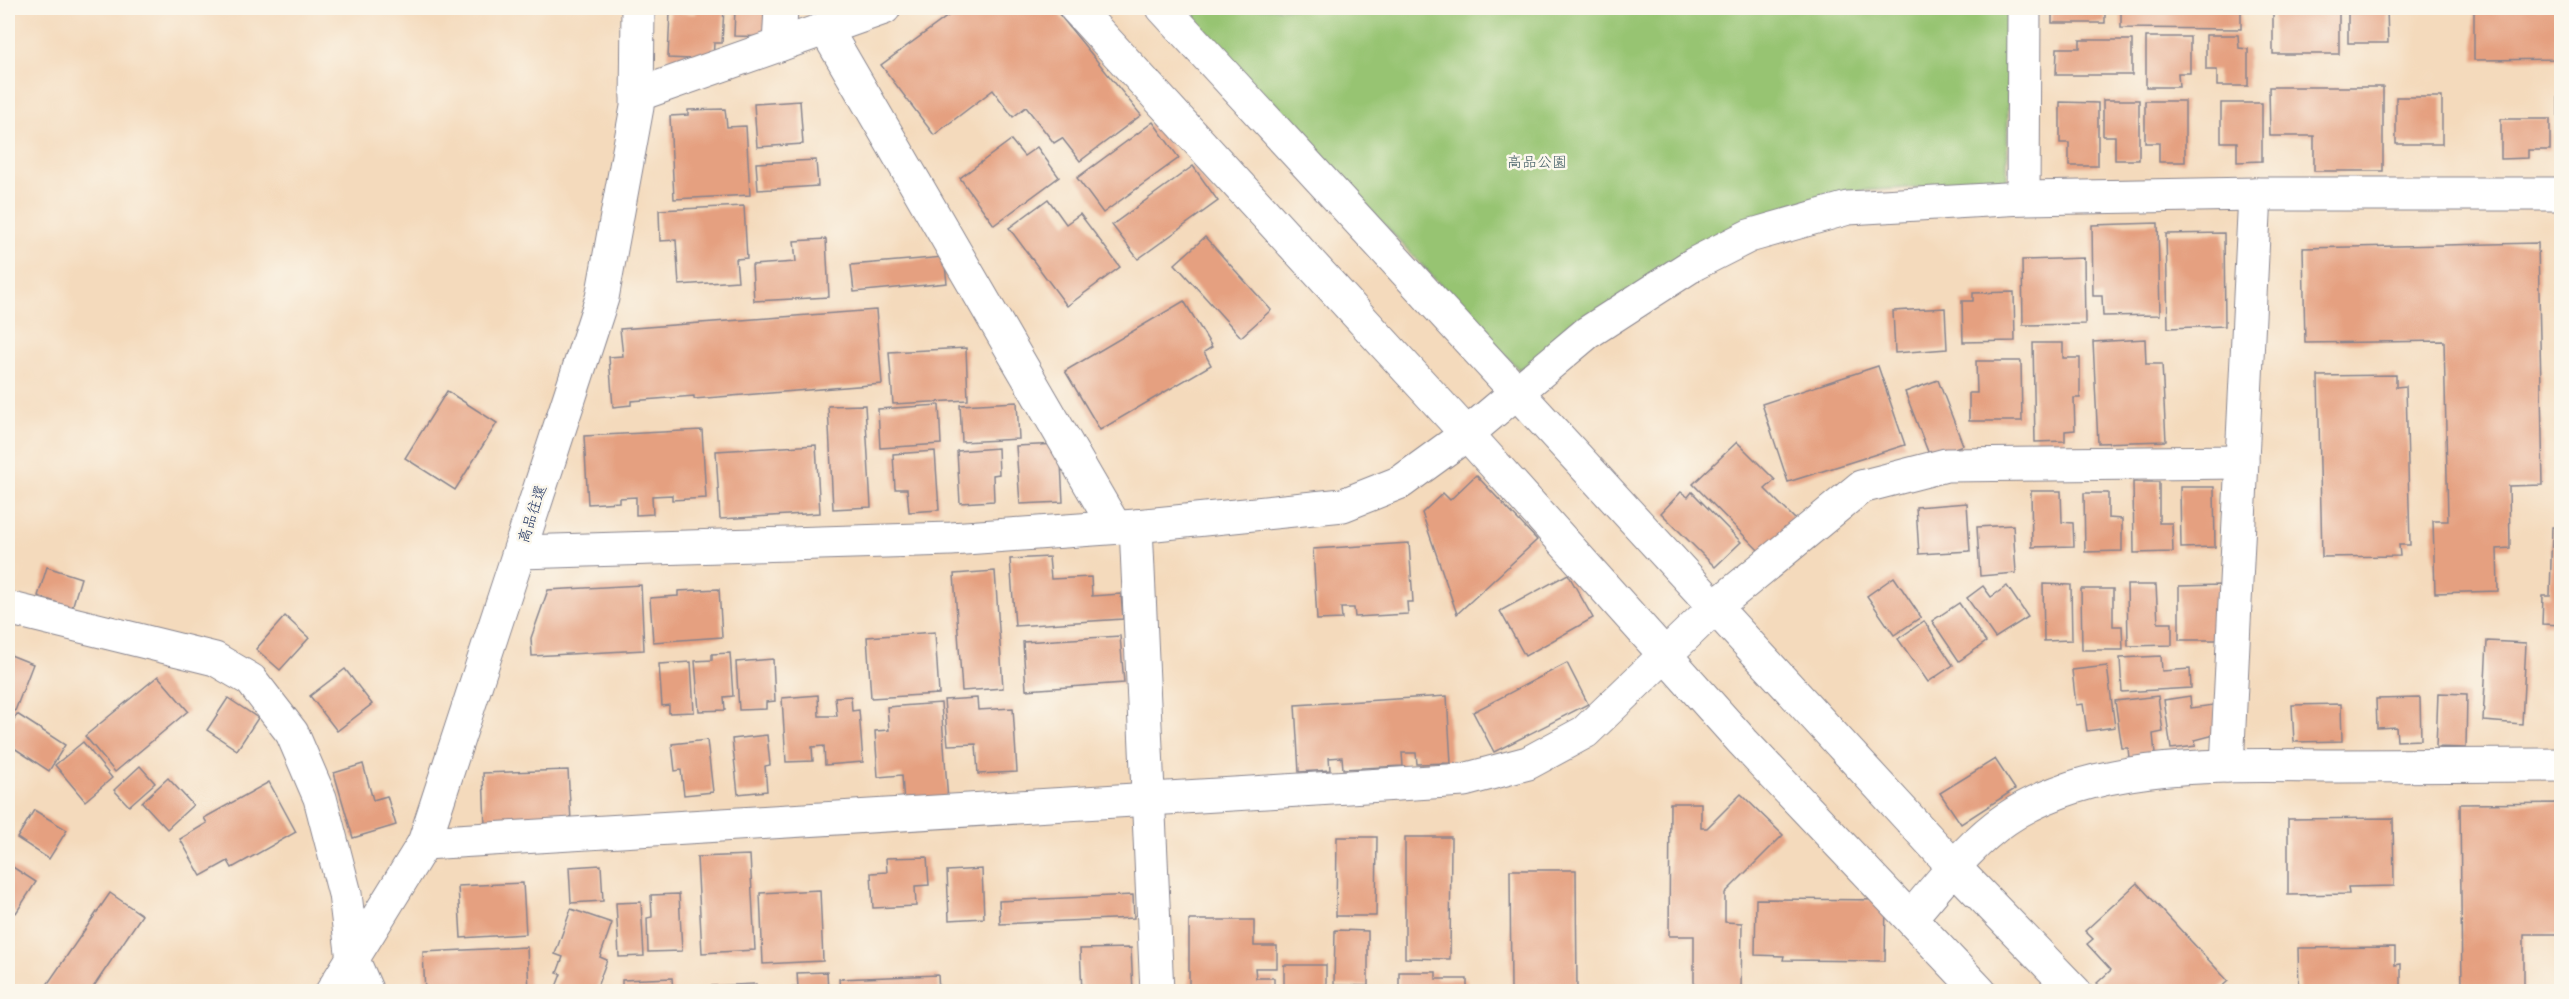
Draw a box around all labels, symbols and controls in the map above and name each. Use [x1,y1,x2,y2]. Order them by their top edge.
park label: 高品公園 [1507,152,1567,172]
street label: 高品往還 [513,482,551,546]

